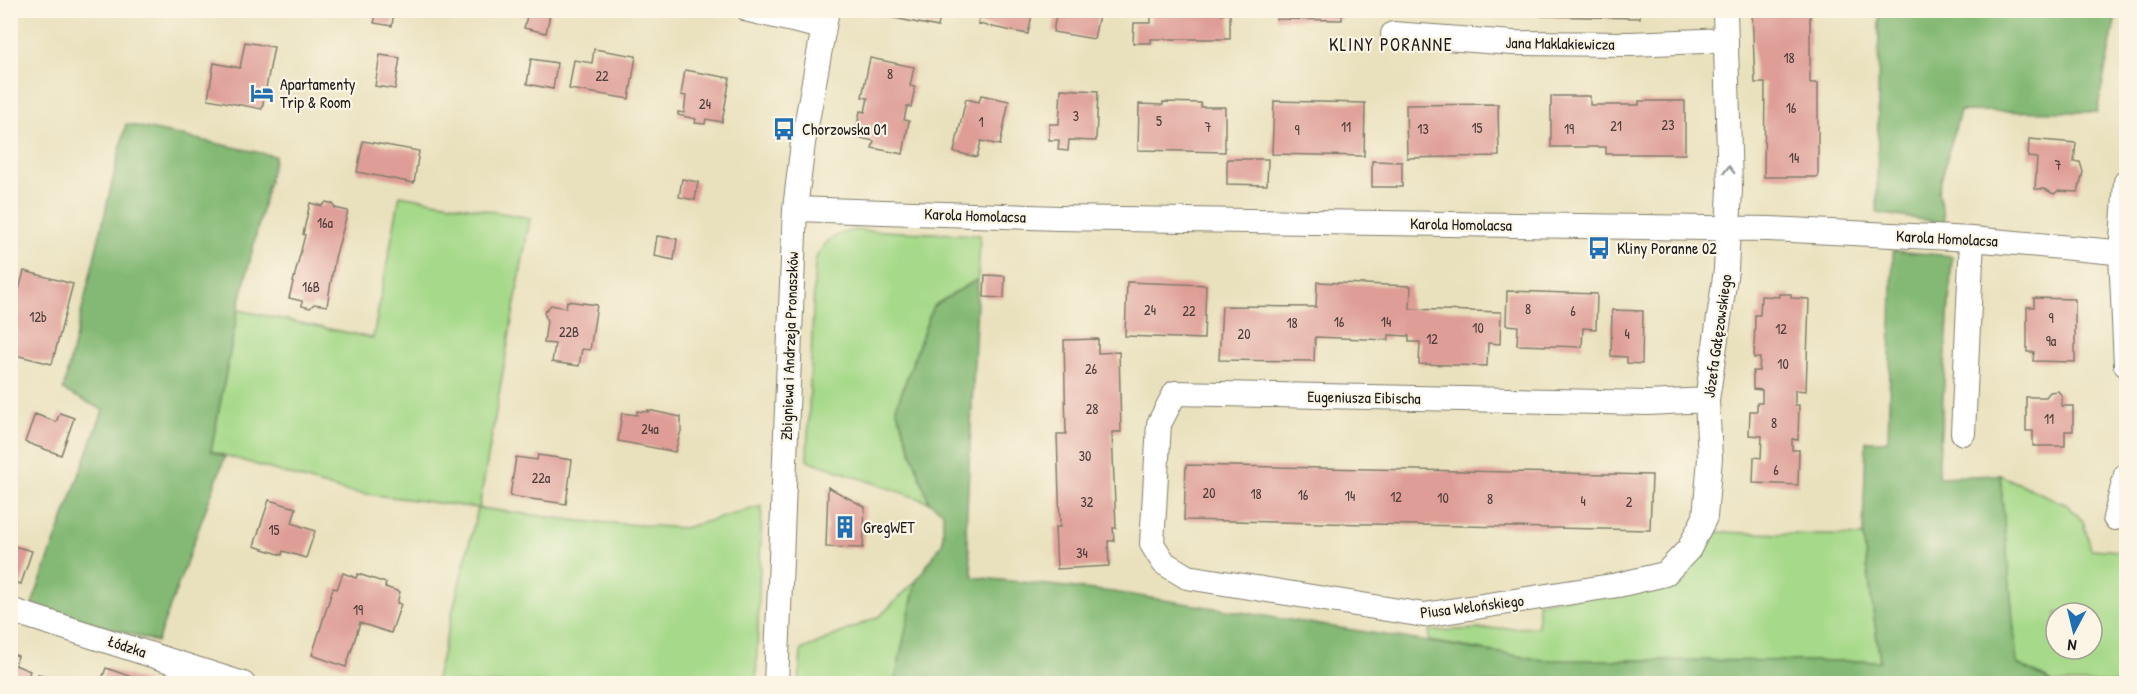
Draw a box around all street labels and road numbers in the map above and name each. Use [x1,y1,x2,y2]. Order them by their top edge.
street label: Jana Maklakiewicza [1505,31,1615,55]
street label: Karola Homolacsa [924,202,1026,228]
street label: Karola Homolacsa [1410,212,1512,236]
street label: Karola Homolacsa [1896,224,1998,252]
street label: Zbigniewa i Andrzeja Pronaszków [775,251,803,441]
street label: Józefa Gałęzowskiego [1697,272,1737,399]
street label: Eugeniusza Eibischa [1307,385,1421,409]
street label: Piusa Welońskiego [1419,589,1526,623]
street label: Łódzka [105,629,149,663]

